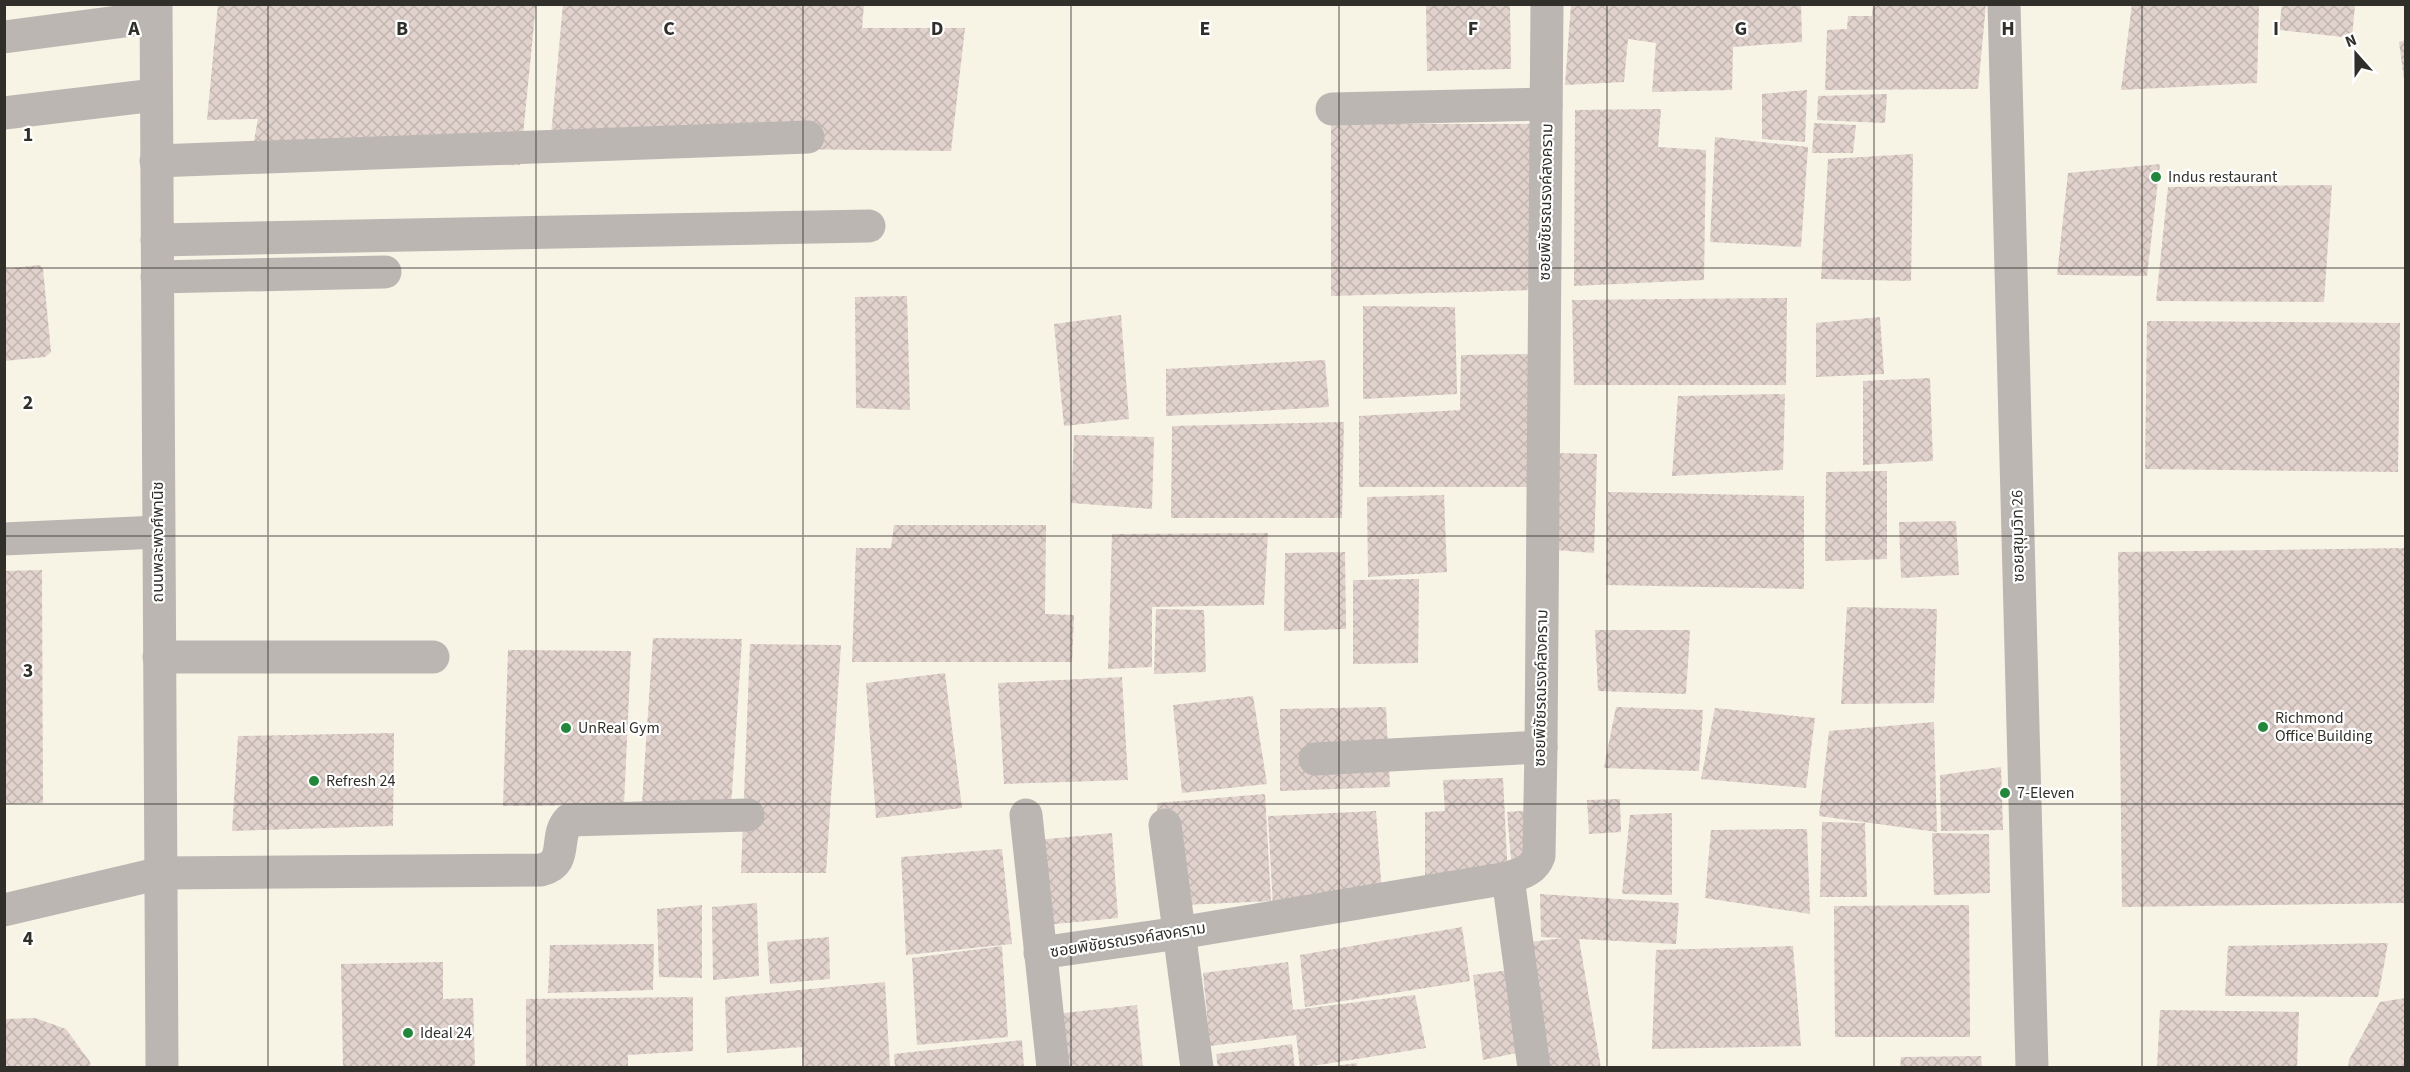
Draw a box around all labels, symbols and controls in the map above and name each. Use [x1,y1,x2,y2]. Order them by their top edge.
text: A [127,15,140,43]
text: B [396,15,408,43]
text: C [663,15,675,43]
text: D [931,15,943,43]
text: E [1200,15,1210,43]
text: F [1468,15,1478,43]
text: G [1735,15,1747,43]
text: H [2001,15,2015,43]
text: I [2273,15,2279,43]
north arrow [2326,24,2386,84]
text: N [2342,29,2360,53]
text: 1 [23,121,33,149]
street label: ซอยพิชัยรณรงค์สงคราม [1534,123,1558,281]
place label: Indus restaurant [2168,166,2278,188]
marker: Indus restaurant [2149,170,2163,184]
text: 2 [23,389,33,417]
street label: ถนนพละพงศ์พานิช [147,482,169,602]
street label: ซอยสุขุมวิท 26 [2006,490,2030,582]
street label: ซอยพิชัยรณรงค์สงคราม [1529,609,1553,767]
text: 3 [23,657,33,685]
place label: Richmond Office Building [2275,707,2373,747]
place label: UnReal Gym [578,717,660,739]
marker: Richmond Office Building [2256,720,2270,734]
marker: UnReal Gym [559,721,573,735]
place label: Refresh 24 [326,770,395,792]
marker: Refresh 24 [307,774,321,788]
place label: 7-Eleven [2017,782,2075,804]
marker: 7-Eleven [1998,786,2012,800]
street label: ซอยพิชัยรณรงค์สงคราม [1049,917,1207,963]
text: 4 [23,925,34,953]
place label: Ideal 24 [420,1022,472,1044]
marker: Ideal 24 [401,1026,415,1040]

